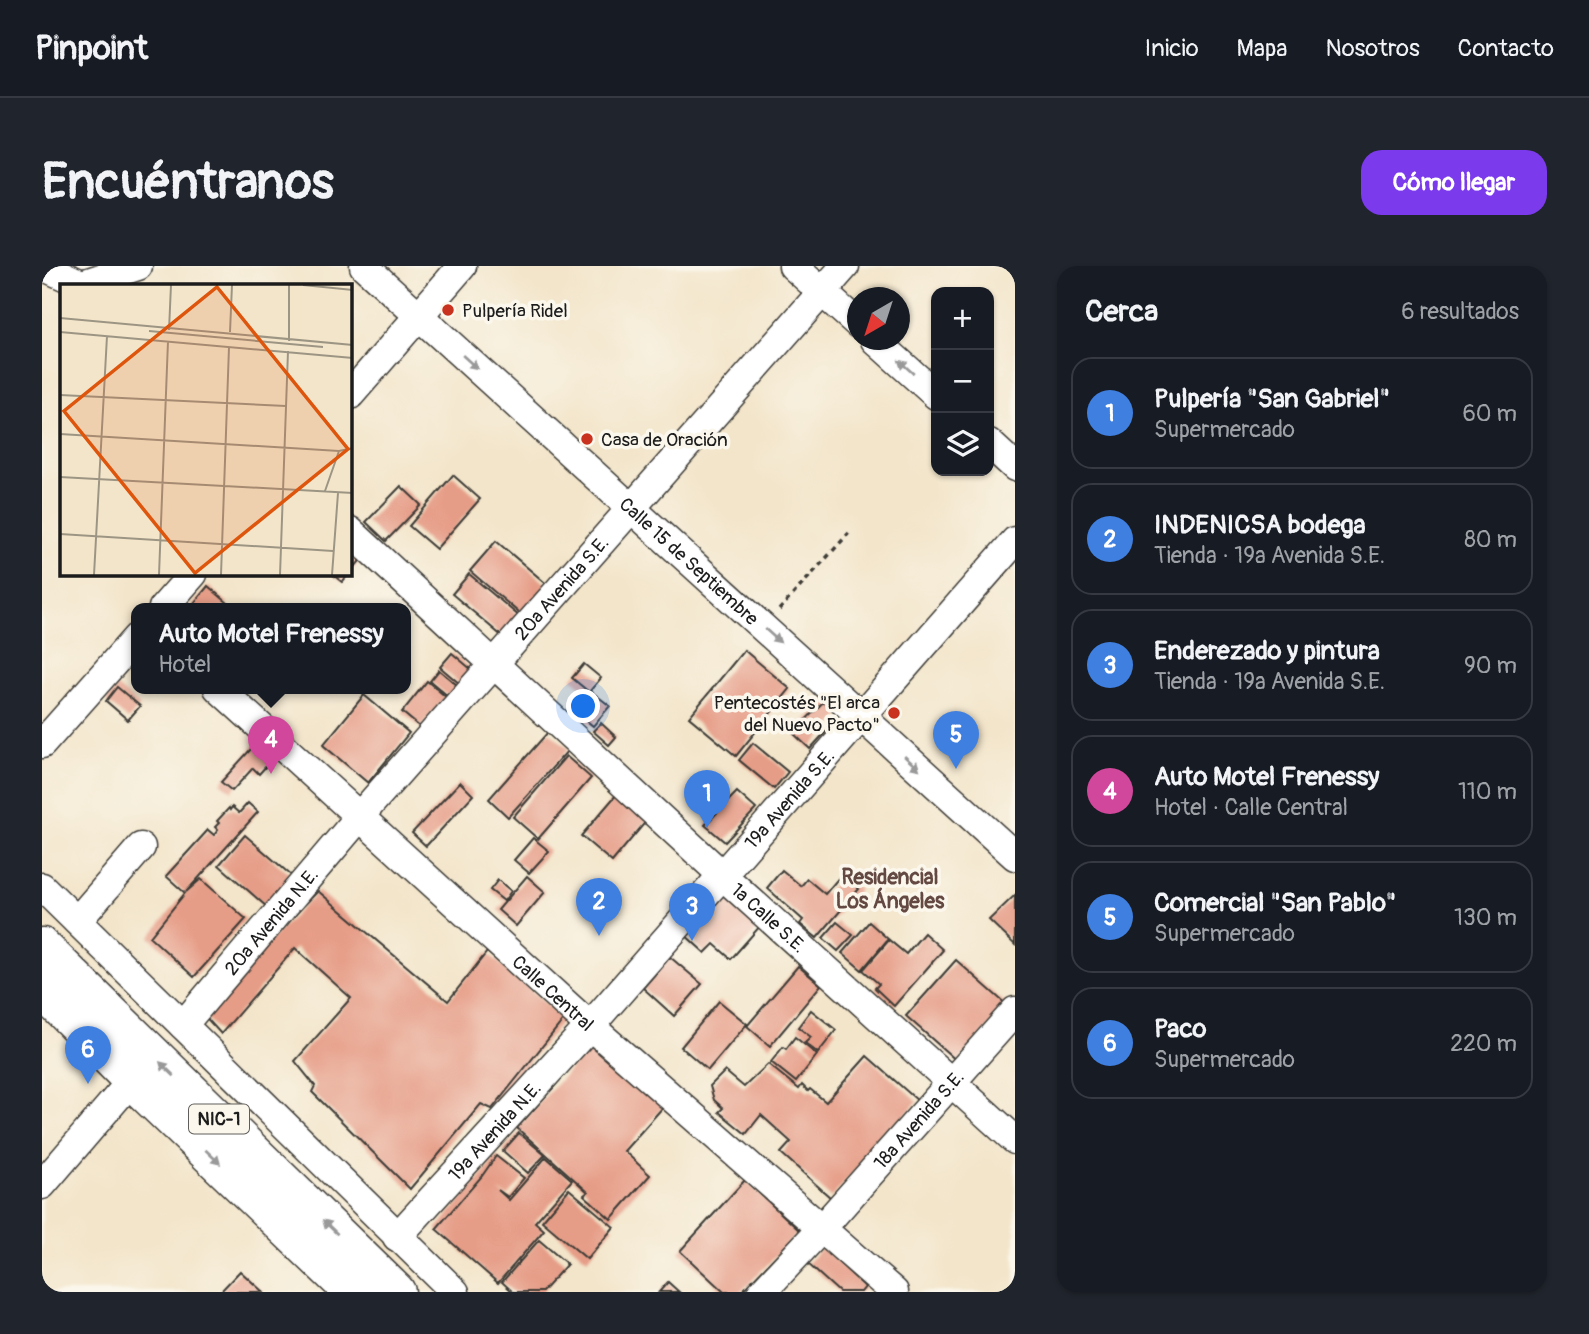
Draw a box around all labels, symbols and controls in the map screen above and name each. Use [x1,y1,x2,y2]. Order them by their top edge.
text: Pinpoint [35,28,148,69]
text: Inicio [1145,34,1199,63]
text: Mapa [1237,34,1288,63]
text: Nosotros [1326,34,1420,63]
text: Contacto [1458,34,1554,63]
button: Cómo llegar [1361,150,1547,215]
text: Encuéntranos [42,152,334,213]
inset map [60,284,352,576]
north arrow [847,287,910,350]
map controls [931,287,994,476]
button: + [931,287,994,350]
text: Cerca [1085,293,1158,330]
text: 6 resultados [1401,297,1519,326]
place label: Pulpería Ridel [462,299,568,323]
marker: Pulpería Ridel [440,302,456,318]
button: − [931,350,994,413]
one-way arrow [461,353,478,369]
one-way arrow [897,360,914,376]
text: Pulpería "San Gabriel" [1154,383,1390,415]
text: 1 [1106,399,1115,428]
text: 60 m [1462,399,1517,428]
button: layers [931,413,994,476]
text: Supermercado [1154,415,1295,444]
place label: Casa de Oración [601,428,728,452]
marker: Casa de Oración [579,431,595,447]
street label: Calle 15 de Septiembre [614,492,764,631]
text: INDENICSA bodega [1154,509,1366,541]
text: 2 [1104,525,1116,554]
text: 80 m [1464,525,1517,554]
street label: 20a Avenida S.E. [509,531,614,646]
text: Tienda · 19a Avenida S.E. [1154,541,1385,570]
popup [131,603,411,694]
text: Auto Motel Frenessy [158,618,384,650]
one-way arrow [764,628,782,644]
text: Enderezado y pintura [1154,635,1380,667]
text: Hotel [158,650,211,679]
text: 3 [1104,651,1116,680]
text: 90 m [1464,651,1517,680]
text: Tienda · 19a Avenida S.E. [1154,667,1385,696]
your location [566,689,600,723]
place label: Pentecostés "El arca del Nuevo Pacto" [714,691,880,737]
marker: Pentecostés "El arca del Nuevo Pacto" [886,705,902,721]
pin: 5 [933,711,979,769]
pin: 4 [248,716,294,774]
street label: 19a Avenida S.E. [740,745,840,854]
one-way arrow [903,754,920,770]
text: Auto Motel Frenessy [1154,761,1379,793]
pin: 1 [684,770,730,828]
text: 4 [1103,777,1117,806]
text: 110 m [1458,777,1517,806]
text: Hotel · Calle Central [1154,793,1348,822]
street label: 20a Avenida N.E. [220,863,324,980]
district label: Residencial Los Ángeles [836,864,945,915]
pin: 2 [576,878,622,936]
street label: 1a Calle S.E. [726,878,811,958]
pin: 3 [669,883,715,941]
text: Comercial "San Pablo" [1154,887,1396,919]
text: 5 [1104,903,1116,932]
text: 130 m [1454,903,1517,932]
text: Supermercado [1154,919,1295,948]
street label: Calle Central [507,950,599,1037]
text: Paco [1154,1013,1207,1045]
pin: 6 [65,1026,111,1084]
text: 6 [1103,1029,1117,1058]
text: 220 m [1450,1029,1517,1058]
text: Supermercado [1154,1045,1295,1074]
one-way arrow [159,1061,176,1077]
street label: 18a Avenida S.E. [869,1066,970,1175]
street label: 19a Avenida N.E. [443,1077,546,1186]
road number: NIC-1 [189,1104,249,1134]
one-way arrow [204,1149,221,1166]
one-way arrow [322,1220,339,1236]

